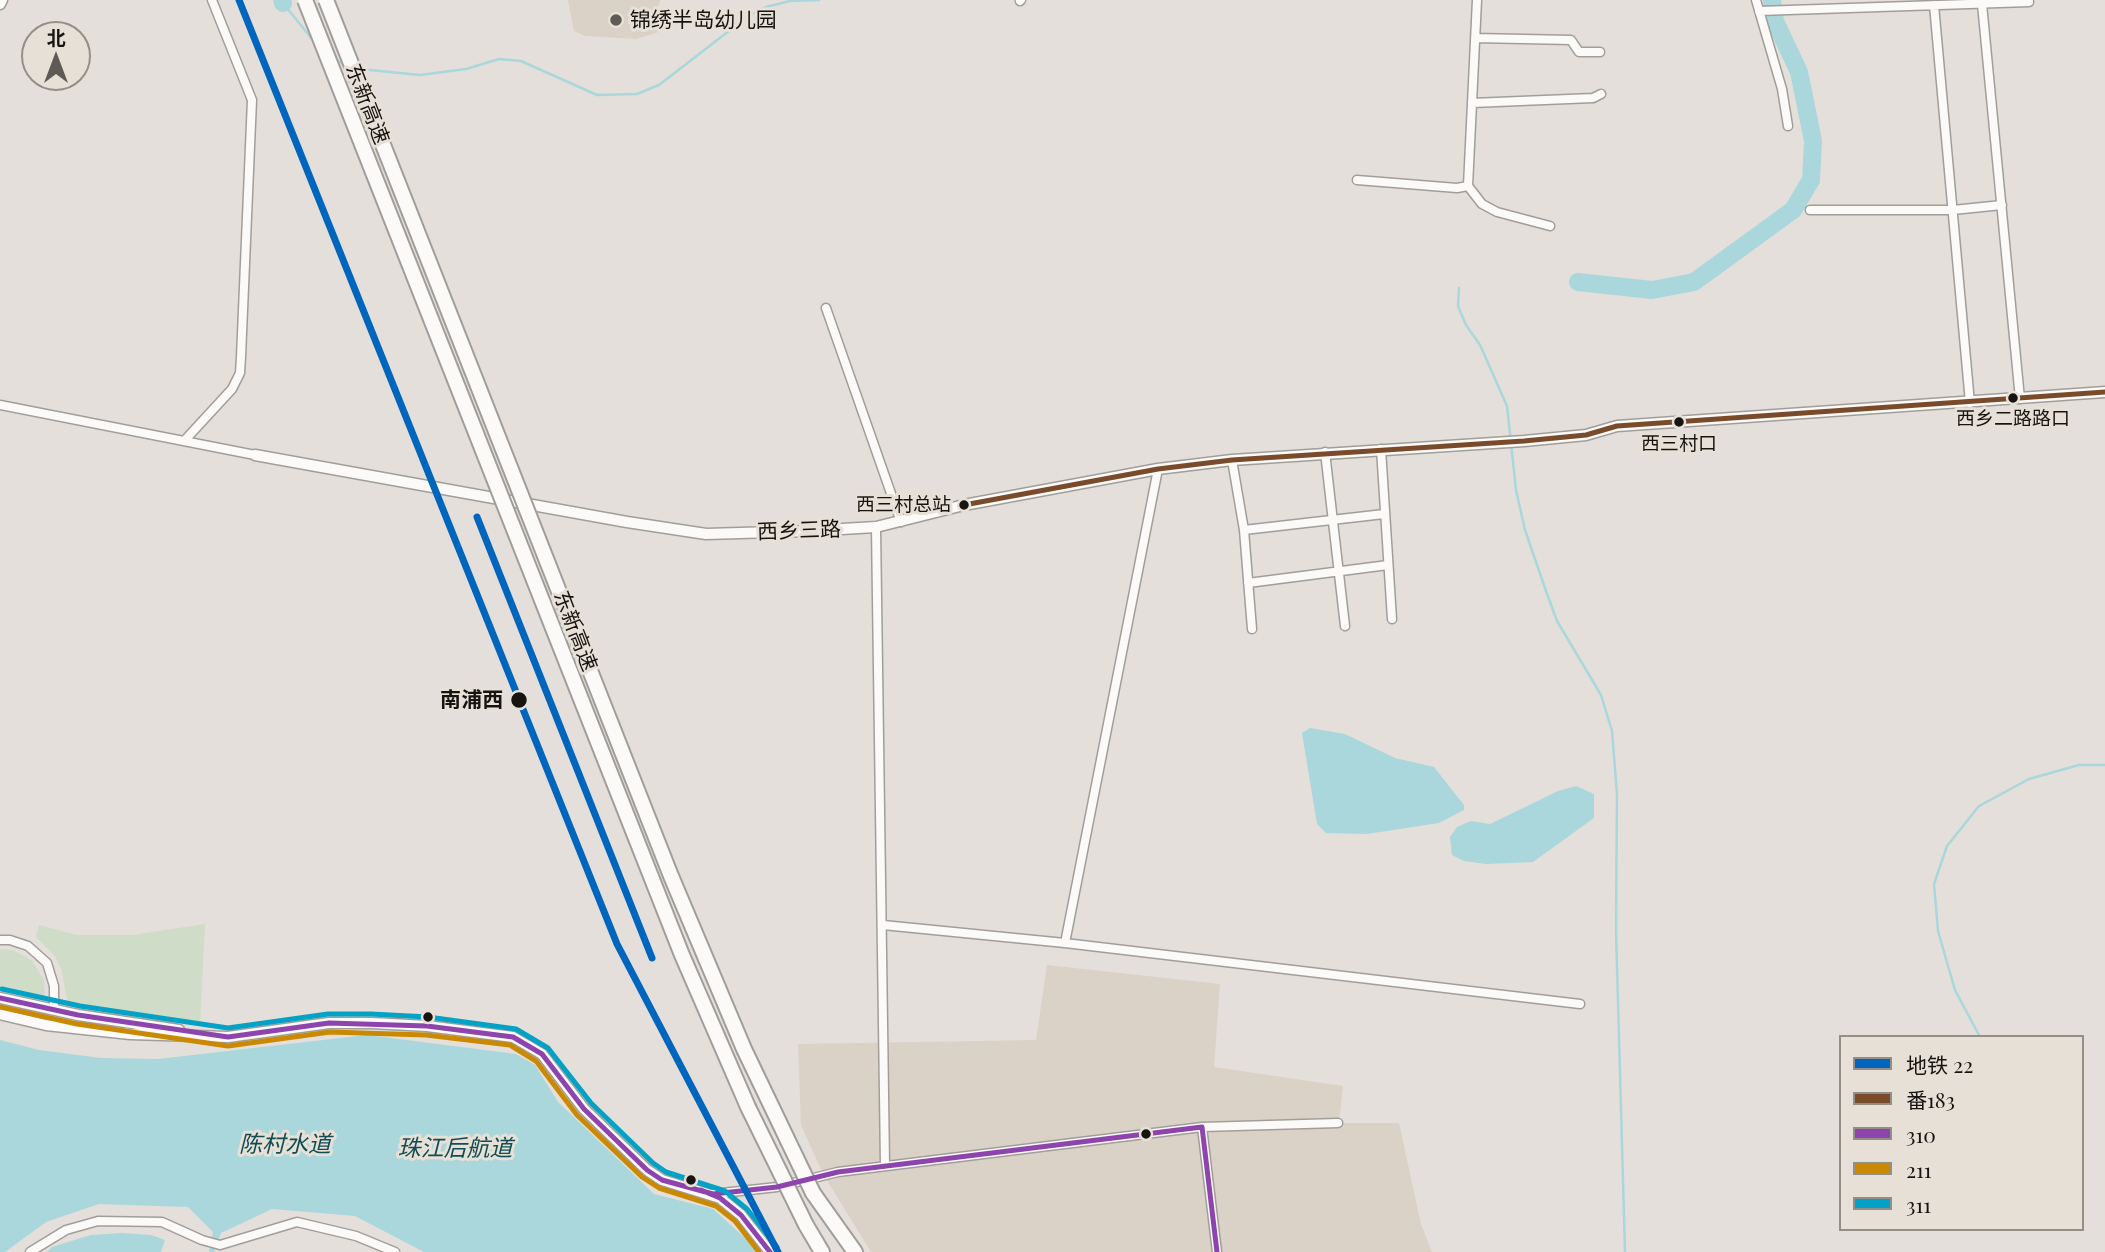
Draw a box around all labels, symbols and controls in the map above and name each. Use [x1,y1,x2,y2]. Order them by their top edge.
place label: 锦绣半岛幼儿园 [630,7,777,33]
marker: 锦绣半岛幼儿园 [608,12,624,28]
north arrow [21,21,91,91]
text: 北 [46,24,66,50]
street label: 东新高速 [340,60,394,148]
marker: 西乡二路路口 [2006,391,2020,405]
place label: 西乡二路路口 [1956,408,2070,430]
marker: 西三村口 [1672,415,1686,429]
place label: 西三村口 [1641,433,1717,455]
place label: 西三村总站 [856,494,951,516]
marker: 西三村总站 [957,498,971,512]
street label: 西乡三路 [757,517,841,545]
street label: 东新高速 [548,587,602,675]
place label: 南浦西 [440,687,503,713]
marker: 南浦西 [509,690,529,710]
unlabelled marker [421,1010,435,1024]
legend [1839,1035,2084,1231]
text: 地铁 22 [1906,1050,1973,1078]
text: 番183 [1906,1085,1955,1113]
text: 310 [1906,1120,1936,1148]
unlabelled marker [1139,1127,1153,1141]
water label: 陈村水道 [239,1131,331,1159]
water label: 珠江后航道 [398,1135,512,1163]
text: 211 [1906,1155,1932,1183]
unlabelled marker [684,1173,698,1187]
text: 311 [1906,1190,1931,1218]

